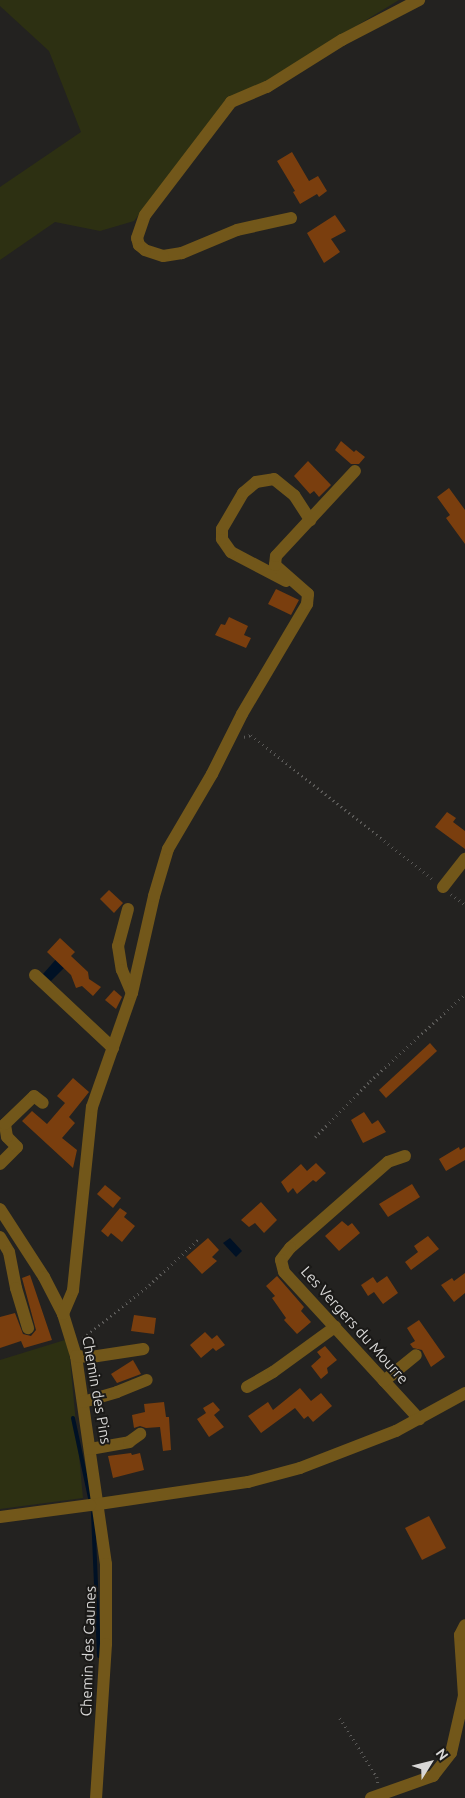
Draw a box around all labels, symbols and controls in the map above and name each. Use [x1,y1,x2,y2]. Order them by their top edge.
street label: Les Vergers du Mourre [297,1262,413,1388]
street label: Chemin des Pins [79,1335,115,1445]
street label: Chemin des Caunes [77,1585,99,1717]
north arrow [405,1738,455,1788]
text: N [433,1745,452,1763]

